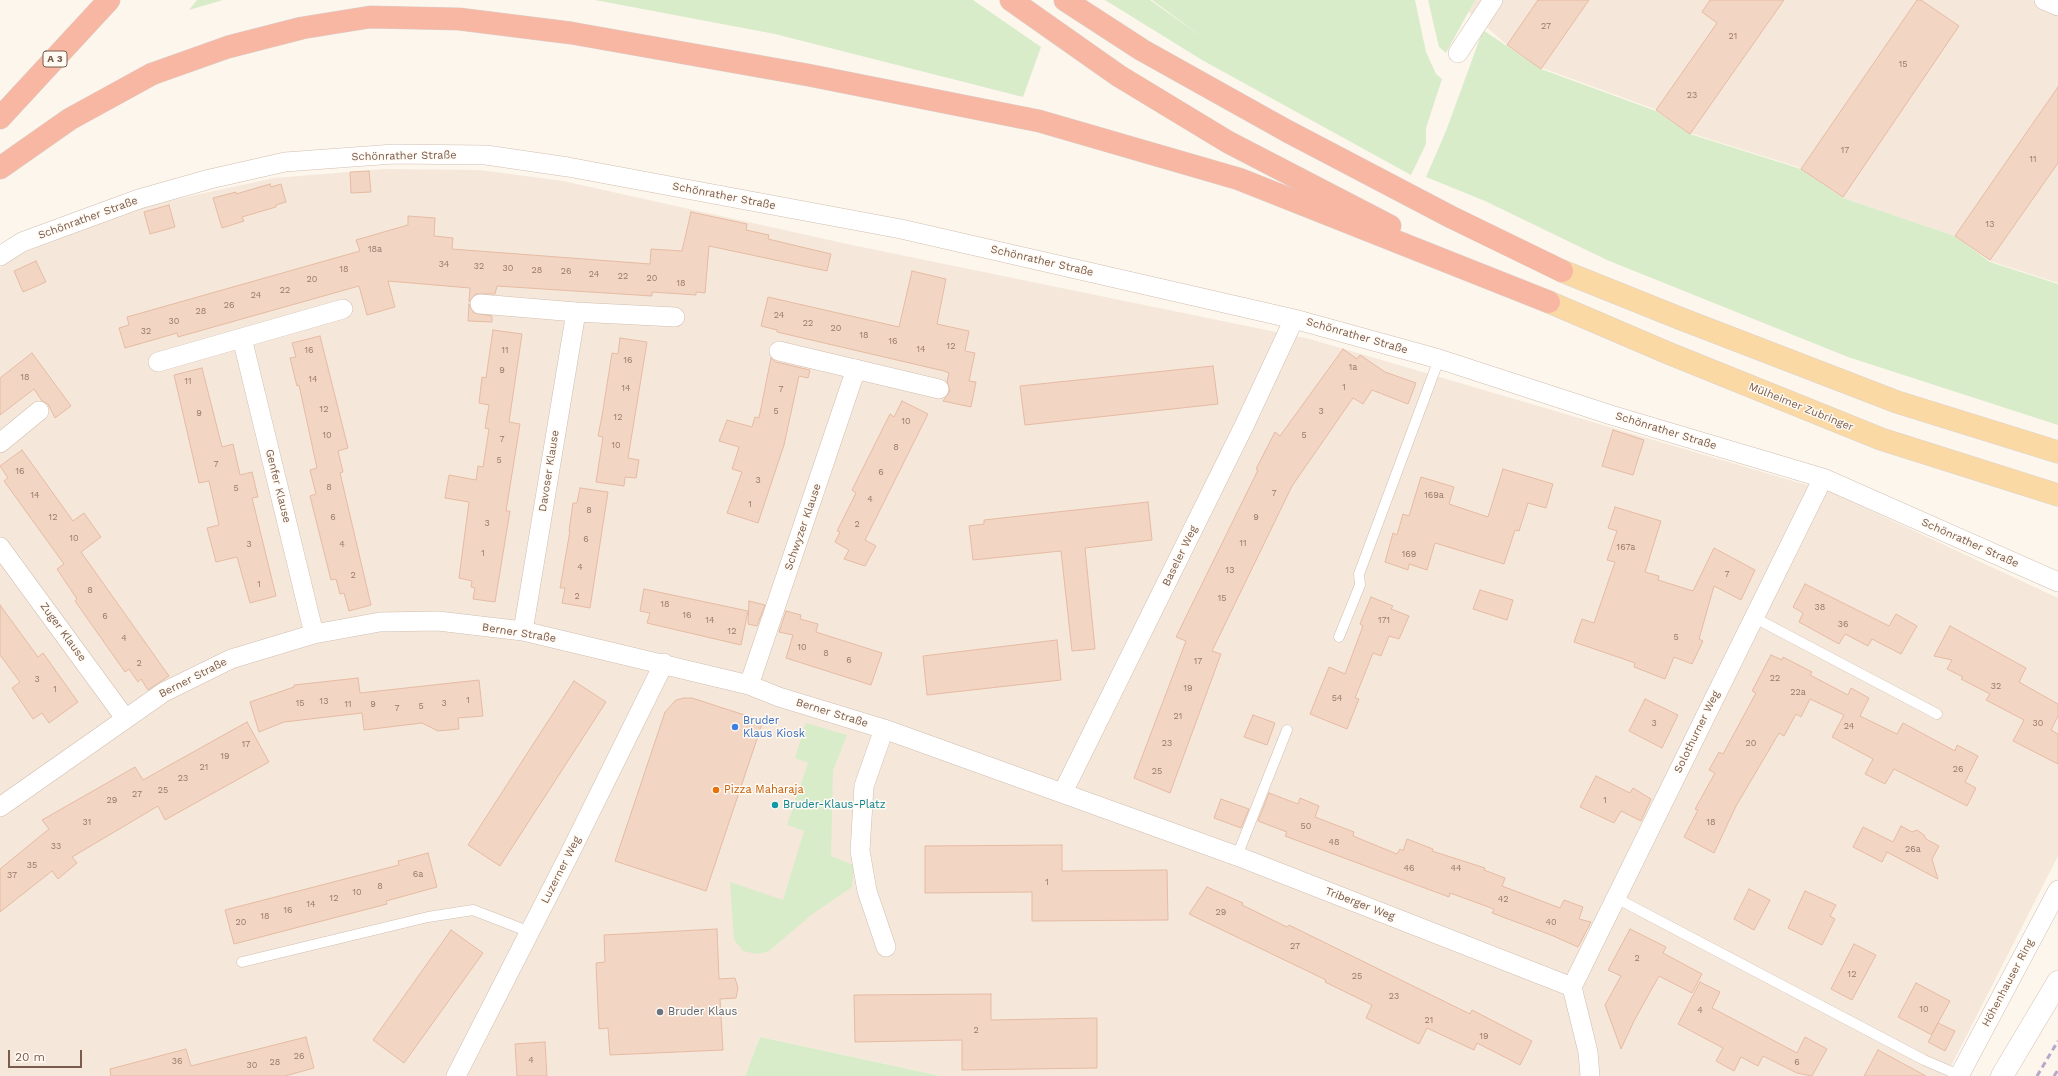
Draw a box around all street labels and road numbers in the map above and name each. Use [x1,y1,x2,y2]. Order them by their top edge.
road number: A 3 [43,51,67,67]
street label: Schönrather Straße [351,148,457,164]
street label: Schönrather Straße [671,179,777,213]
street label: Schönrather Straße [36,194,140,242]
street label: Schönrather Straße [989,243,1095,279]
street label: Schönrather Straße [1305,315,1409,357]
street label: Mülheimer Zubringer [1747,380,1855,434]
street label: Schönrather Straße [1614,409,1718,453]
street label: Davoser Klause [536,429,562,513]
street label: Genfer Klause [262,448,294,524]
street label: Schwyzer Klause [782,482,824,572]
street label: Schönrather Straße [1919,516,2021,570]
street label: Baseler Weg [1160,523,1200,589]
street label: Zuger Klause [37,600,89,664]
street label: Berner Straße [481,621,557,645]
street label: Berner Straße [157,655,229,701]
street label: Solothurner Weg [1671,689,1723,775]
street label: Berner Straße [794,696,870,730]
street label: Luzerner Weg [538,834,584,906]
street label: Triberger Weg [1323,885,1397,923]
street label: Höhenhauser Ring [1979,937,2037,1029]

